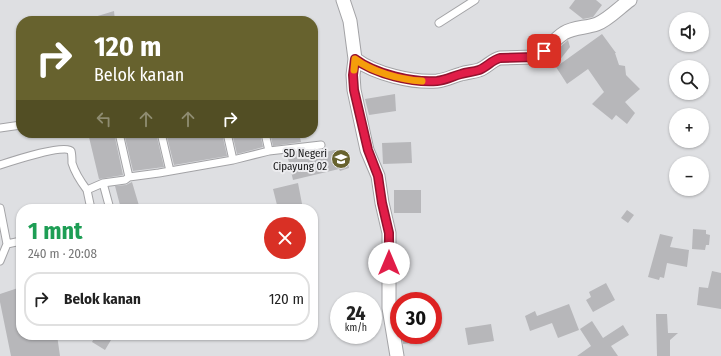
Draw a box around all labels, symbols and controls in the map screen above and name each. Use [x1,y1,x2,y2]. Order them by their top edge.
map controls [669,12,709,196]
button: sound [669,12,709,52]
text: 120 m [94,30,161,63]
icon: right [28,32,80,84]
pin [527,34,561,68]
icon: arrive [533,40,555,62]
button: search [669,60,709,100]
text: Belok kanan [94,64,184,86]
icon: left [93,108,115,130]
icon: ahead [135,108,157,130]
icon: ahead [177,108,199,130]
icon: right [219,108,241,130]
button: + [669,108,709,148]
place label: SD Negeri Cipayung 02 [273,147,327,173]
school or university icon: SD Negeri Cipayung 02 [330,148,352,170]
button: − [669,156,709,196]
text: 1 mnt [28,217,82,245]
button: close [264,217,306,259]
position arrow [368,242,410,284]
text: 240 m · 20:08 [28,246,97,261]
icon: right [30,288,52,310]
text: Belok kanan [64,290,141,308]
text: 120 m [269,290,304,308]
speed limit sign: 30 [390,292,442,344]
text: 24 [346,301,366,325]
text: km/h [345,322,367,334]

